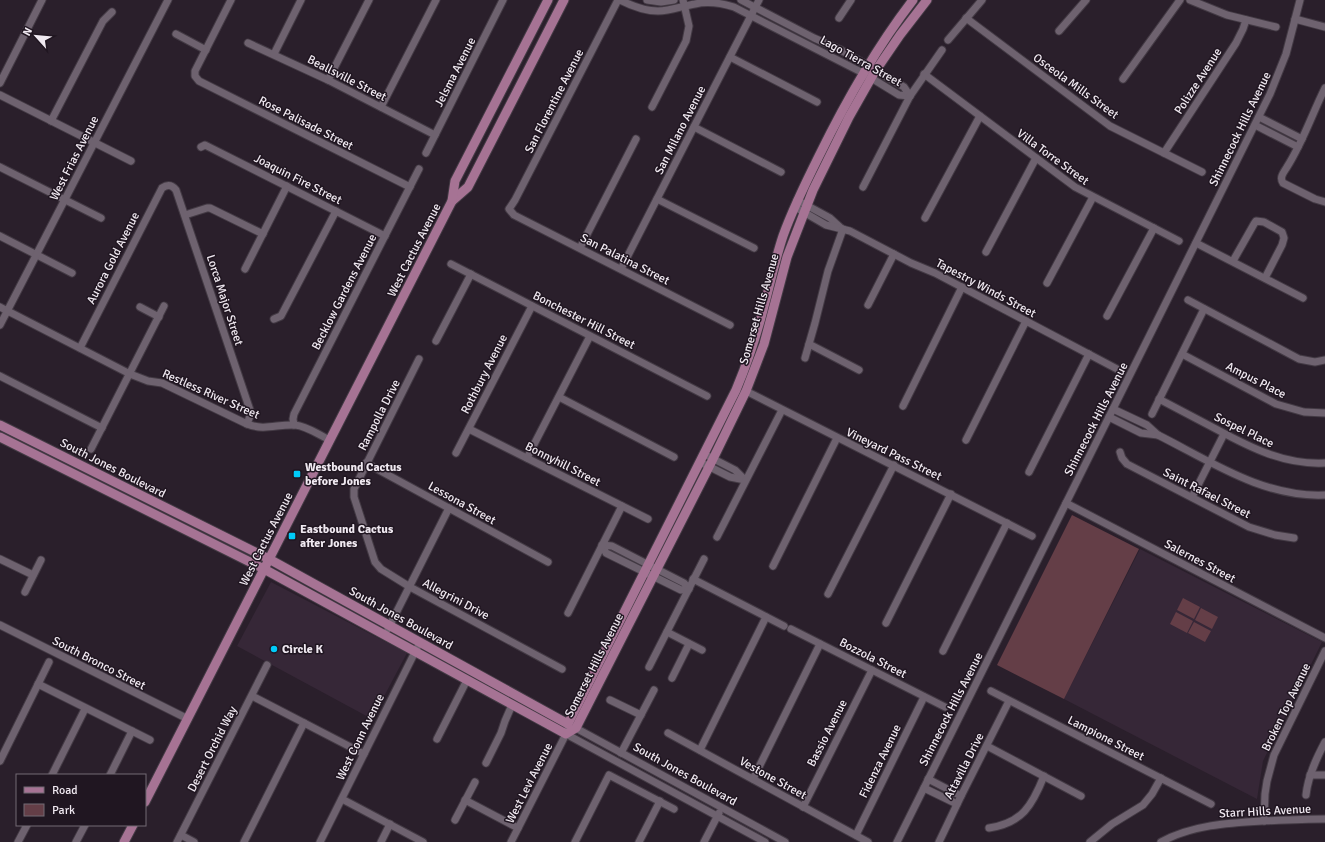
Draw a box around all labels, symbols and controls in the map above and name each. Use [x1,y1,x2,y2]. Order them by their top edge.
north arrow [16,16,56,56]
text: N [20,25,35,38]
street label: Lago Tierra Street [817,33,904,90]
street label: Jelsma Avenue [432,35,479,109]
street label: Polizze Avenue [1171,45,1225,117]
street label: San Florentine Avenue [522,47,587,156]
street label: Osceola Mills Street [1030,50,1121,123]
street label: Beallsville Street [305,52,389,105]
street label: Shinnecock Hills Avenue [1206,70,1275,189]
street label: San Milano Avenue [652,83,709,177]
street label: Rose Palisade Street [256,93,356,154]
street label: West Frias Avenue [47,113,102,203]
street label: Villa Torre Street [1014,126,1092,189]
street label: Joaquin Fire Street [251,151,344,208]
street label: West Cactus Avenue [384,201,444,299]
street label: Aurora Gold Avenue [84,210,143,307]
street label: San Palatina Street [578,230,672,288]
street label: Becklow Gardens Avenue [309,232,380,353]
street label: Somerset Hills Avenue [736,252,782,366]
street label: Lorca Major Street [203,253,246,347]
street label: Tapestry Winds Street [933,256,1038,321]
street label: Bonchester Hill Street [530,288,637,353]
street label: Rothbury Avenue [458,332,511,417]
street label: Ampus Place [1223,359,1288,402]
street label: Shinnecock Hills Avenue [1061,360,1132,478]
street label: Restless River Street [160,366,262,423]
street label: Rampolla Drive [355,377,404,453]
street label: Sospel Place [1211,410,1276,451]
street label: Vineyard Pass Street [844,425,944,484]
street label: South Jones Boulevard [57,435,168,502]
street label: Bonnyhill Street [523,439,603,490]
place label: Westbound Cactus before Jones [305,460,402,489]
street label: Saint Rafael Street [1161,465,1253,522]
marker: Westbound Cactus before Jones [292,469,302,479]
street label: Lessona Street [425,479,498,528]
street label: West Cactus Avenue [236,490,296,588]
place label: Eastbound Cactus after Jones [300,522,394,551]
marker: Eastbound Cactus after Jones [287,531,297,541]
street label: Salernes Street [1162,536,1238,586]
street label: Allegrini Drive [420,576,492,623]
street label: South Jones Boulevard [346,584,455,653]
street label: Somerset Hills Avenue [562,611,627,720]
street label: South Bronco Street [50,633,148,693]
street label: Bozzola Street [837,635,909,682]
place label: Circle K [282,642,323,657]
marker: Circle K [269,644,279,654]
street label: Shinnecock Hills Avenue [916,650,987,768]
street label: Broken Top Avenue [1259,661,1314,754]
street label: West Conn Avenue [333,691,388,783]
street label: Bassio Avenue [804,697,851,769]
street label: Desert Orchid Way [184,703,241,795]
street label: Lampione Street [1065,713,1147,764]
street label: Fidenza Avenue [856,722,905,800]
street label: Attavilla Drive [941,731,988,802]
street label: West Levi Avenue [503,740,556,826]
street label: South Jones Boulevard [630,740,739,809]
street label: Vestone Street [737,754,809,803]
legend [16,774,146,826]
text: Road [52,783,78,798]
street label: Starr Hills Avenue [1219,802,1311,821]
text: Park [52,803,75,818]

